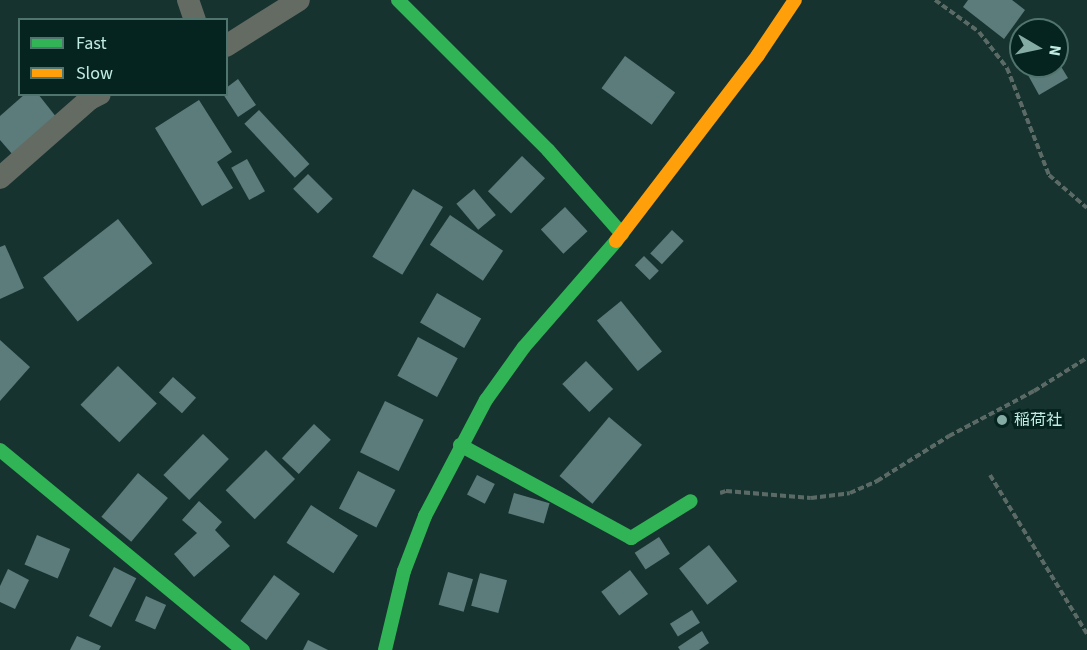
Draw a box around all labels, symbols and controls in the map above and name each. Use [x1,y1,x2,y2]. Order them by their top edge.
legend [18,18,228,96]
north arrow [1009,18,1069,78]
text: Fast [76,31,107,56]
text: N [1043,44,1067,57]
text: Slow [76,61,113,86]
place label: 稲荷社 [1014,410,1062,430]
marker: 稲荷社 [995,413,1009,427]

